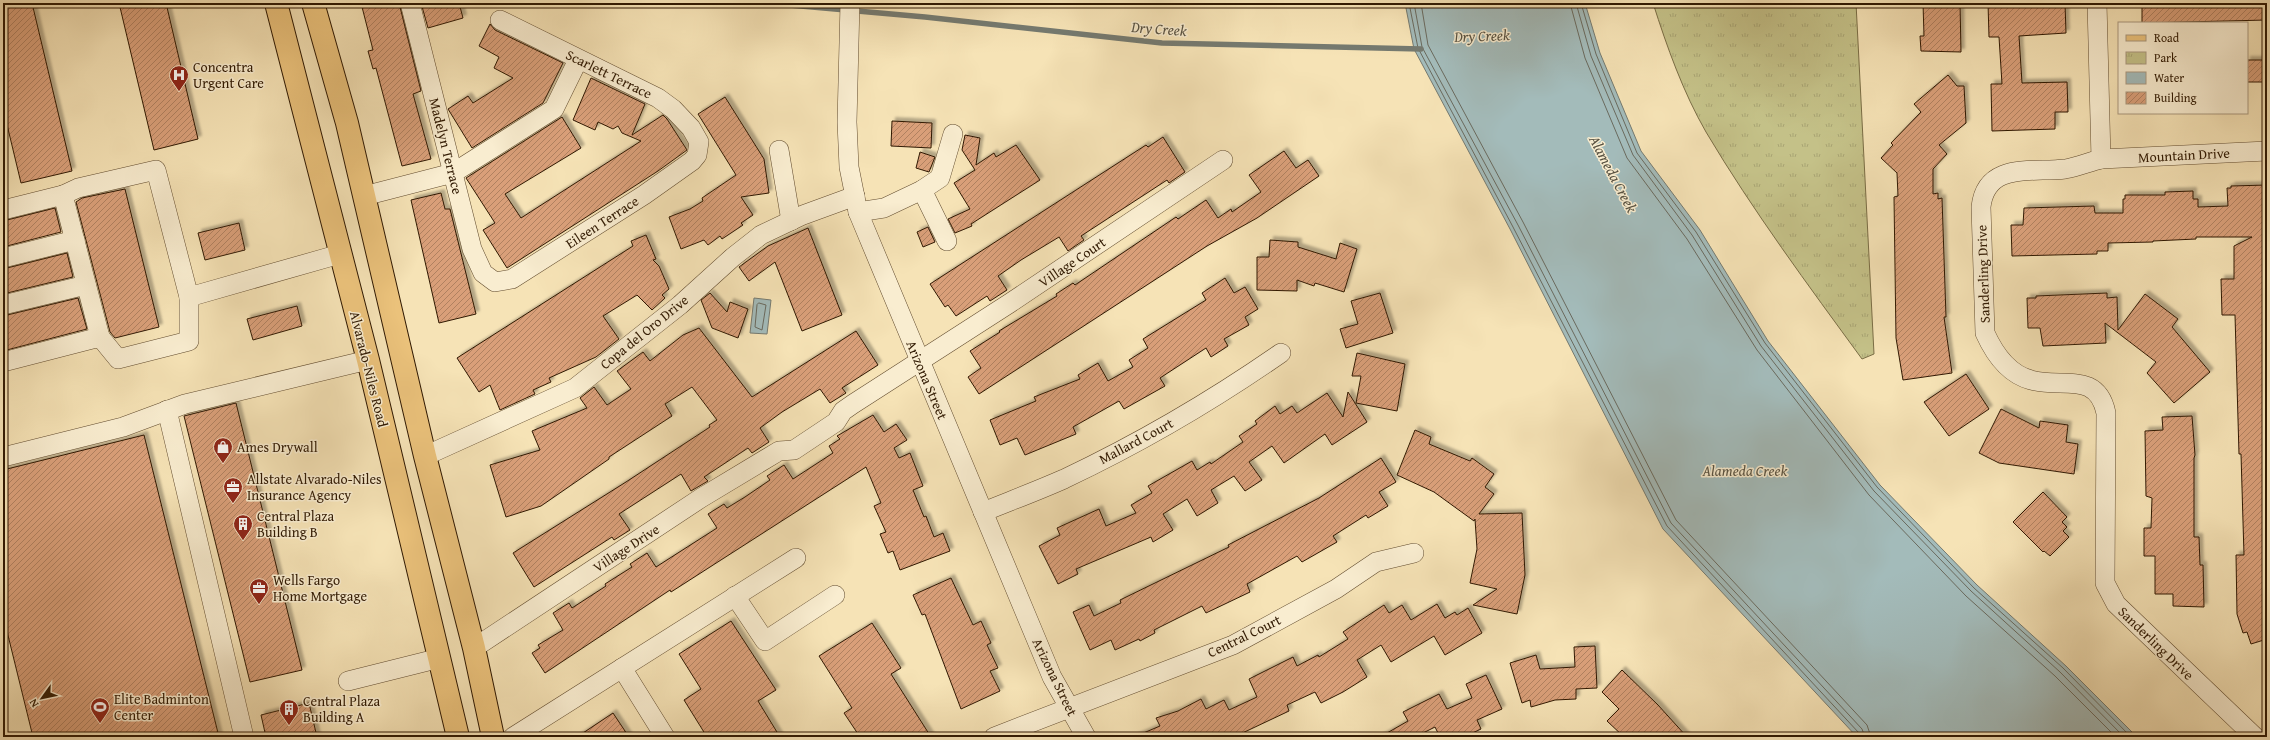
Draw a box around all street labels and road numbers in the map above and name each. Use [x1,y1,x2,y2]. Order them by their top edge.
street label: Scarlett Terrace [563,45,656,104]
street label: Madelyn Terrace [424,96,468,197]
street label: Mountain Drive [2138,143,2231,167]
street label: Eileen Terrace [561,191,643,253]
street label: Sanderling Drive [1971,224,1995,323]
street label: Village Court [1034,232,1110,292]
street label: Copa del Oro Drive [595,290,693,374]
street label: Alvarado-Niles Road [345,309,393,430]
street label: Arizona Street [901,337,953,423]
street label: Mallard Court [1095,413,1177,469]
street label: Village Drive [589,519,664,577]
street label: Sanderling Drive [2114,602,2199,685]
street label: Central Court [1204,610,1284,662]
street label: Arizona Street [1028,635,1083,719]

